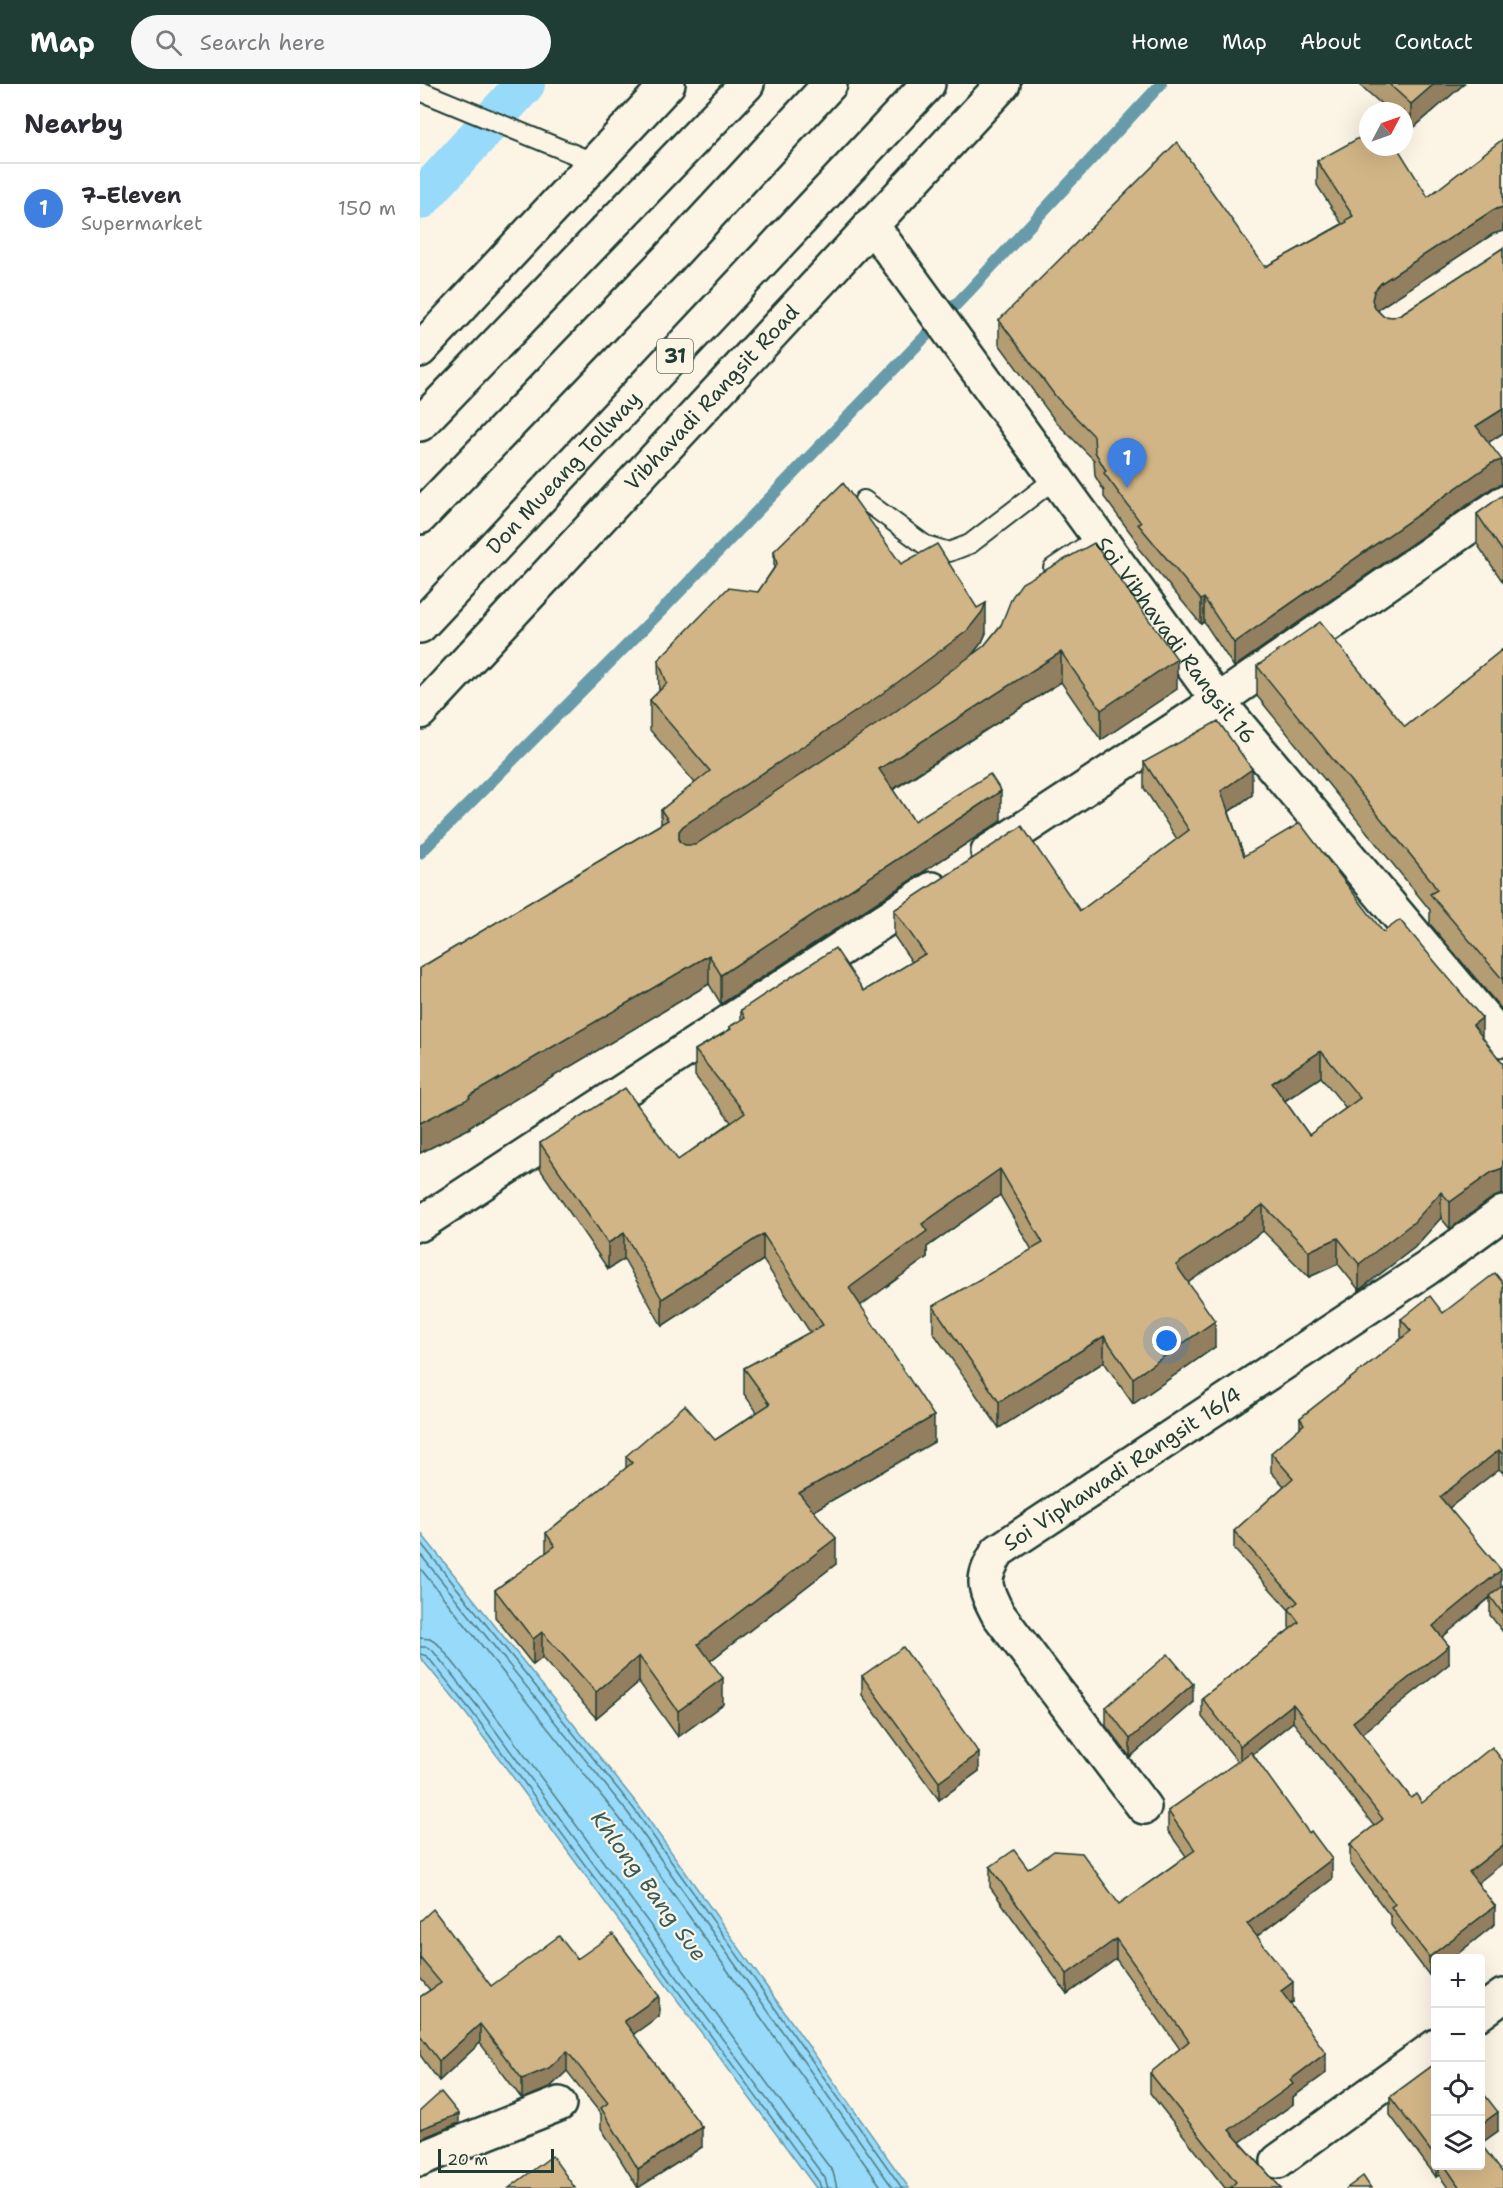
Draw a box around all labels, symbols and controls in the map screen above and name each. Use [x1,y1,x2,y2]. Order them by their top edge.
search box [131,15,551,69]
text: Map [30,23,95,61]
icon: search [152,26,185,59]
text: Search here [200,28,325,57]
text: Home [1131,28,1189,56]
text: Map [1222,28,1267,56]
text: About [1300,28,1361,56]
text: Contact [1394,28,1473,56]
north arrow [1359,102,1413,156]
text: Nearby [24,106,123,141]
text: 7-Eleven [81,181,181,210]
text: 1 [39,195,48,221]
text: 150 m [338,195,396,221]
text: Supermarket [81,210,203,236]
street label: Vibhavadi Rangsit Road [618,298,805,497]
road number: 31 [657,339,693,373]
street label: Don Mueang Tollway [480,385,647,560]
pin: 1 [1108,438,1146,488]
street label: Soi Vibhavadi Rangsit 16 [1089,531,1262,750]
your location [1152,1326,1181,1355]
street label: Soi Viphawadi Rangsit 16/4 [998,1380,1247,1558]
water label: Khlong Bang Sue [584,1805,714,1967]
map controls [1431,1954,1485,2170]
button: + [1431,1954,1485,2008]
button: − [1431,2008,1485,2062]
button: locate [1431,2062,1485,2116]
button: layers [1431,2116,1485,2170]
scale bar [438,2146,554,2174]
text: 20 m [447,2149,488,2170]

